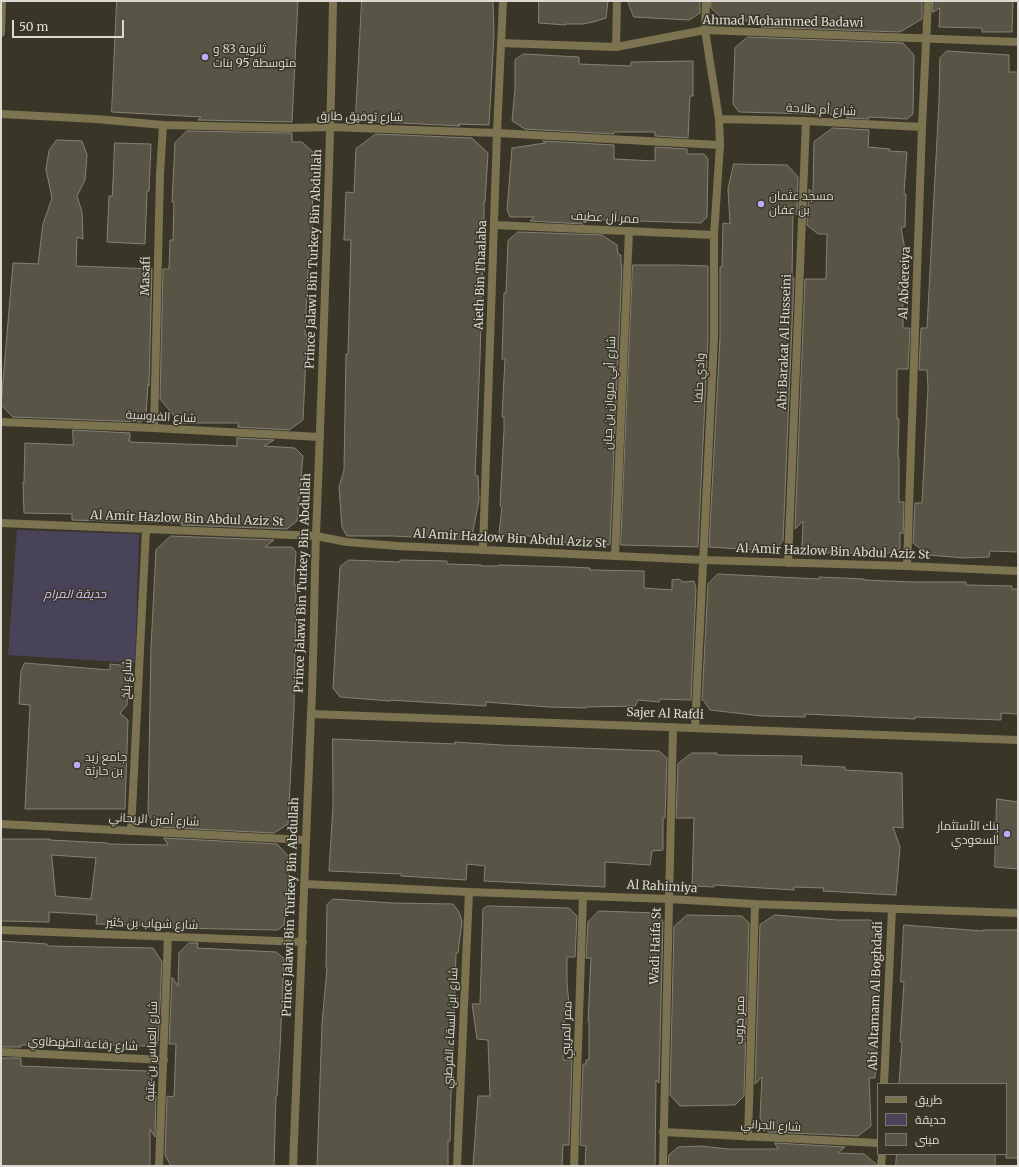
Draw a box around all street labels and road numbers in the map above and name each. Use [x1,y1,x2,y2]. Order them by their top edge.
street label: Ahmad Mohammed Badawi [702,13,864,31]
street label: شارع أم طلاحة [786,101,856,119]
street label: شارع توفيق طارق [317,109,403,125]
street label: Prince Jalawi Bin Turkey Bin Abdullah [303,149,325,369]
street label: ممر آل عطيف [570,209,640,227]
street label: Aieth Bin Thaalaba [472,220,490,330]
street label: Al Abdereiya [897,246,913,320]
street label: Masafi [138,256,154,296]
street label: Abi Barakat Al Husseini [775,274,795,410]
street label: شارع أبي مروان بن حيان [601,336,619,450]
street label: وادي حلفا [691,352,709,404]
street label: شارع الفروسية [125,408,197,426]
street label: Prince Jalawi Bin Turkey Bin Abdullah [292,473,314,693]
street label: Al Amir Hazlow Bin Abdul Aziz St [90,508,284,530]
street label: Al Amir Hazlow Bin Abdul Aziz St [413,527,607,551]
street label: Al Amir Hazlow Bin Abdul Aziz St [736,541,930,563]
street label: شارع بلخ [119,658,135,700]
street label: Sajer Al Rafdi [626,705,704,723]
street label: Prince Jalawi Bin Turkey Bin Abdullah [280,797,302,1017]
street label: شارع أمين الريحاني [108,810,200,830]
street label: Al Rahimiya [626,878,698,896]
street label: Wadi Haifa St [647,907,665,985]
street label: شارع شهاب بن كثير [106,915,198,933]
street label: Abi Altamam Al Boghdadi [866,921,886,1071]
street label: شارع ابن السقاء القرطبي [441,967,461,1089]
street label: ممر خروب [732,995,748,1045]
street label: شارع العباس بن عتبة [143,1001,161,1101]
street label: ممر المريبي [559,1001,575,1059]
street label: شارع رفاعة الطهطاوي [28,1034,138,1054]
street label: شارع الجراني [740,1117,802,1135]

